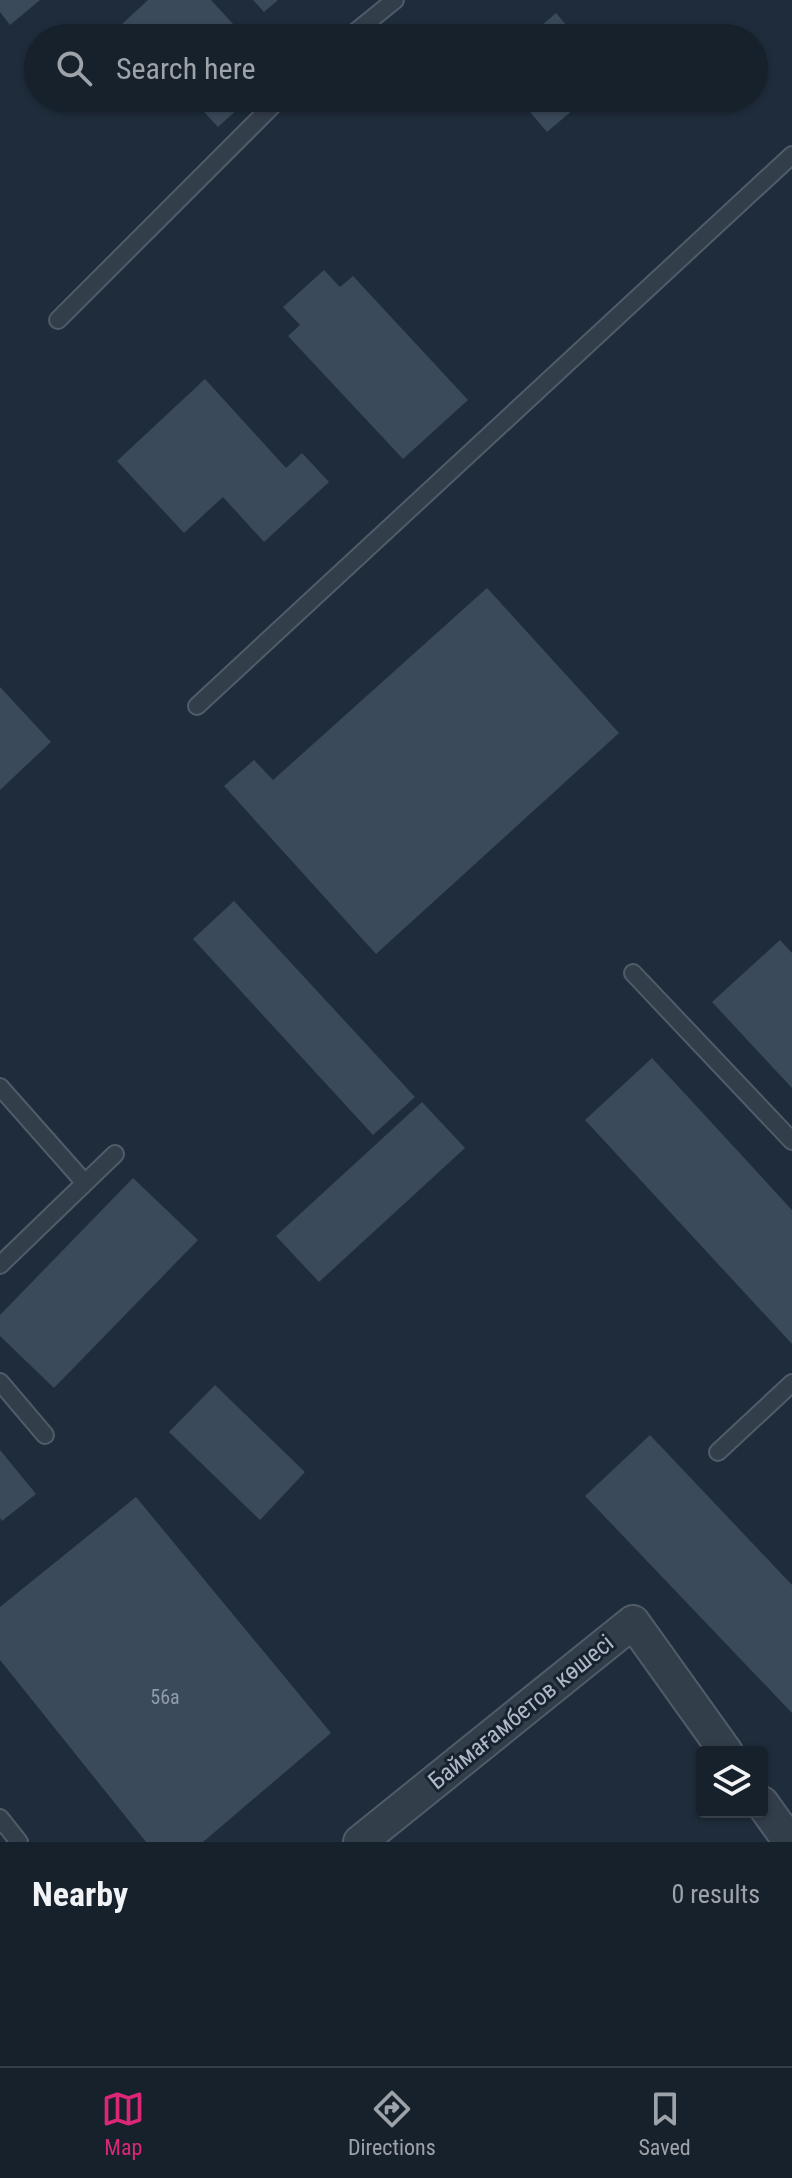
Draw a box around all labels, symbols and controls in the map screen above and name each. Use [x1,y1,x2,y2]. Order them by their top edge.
search box [24,24,768,112]
icon: search [52,46,96,90]
text: Search here [116,51,256,86]
street label: Баймағамбетов көшесі [423,1629,619,1795]
house number: 56а [150,1685,180,1709]
map controls [696,1746,768,1818]
button: layers [696,1746,768,1818]
text: Nearby [32,1874,128,1914]
text: 0 results [671,1879,760,1909]
tab: Map [101,2087,145,2160]
tab: Directions [348,2087,436,2160]
tab: Saved [638,2087,691,2160]

